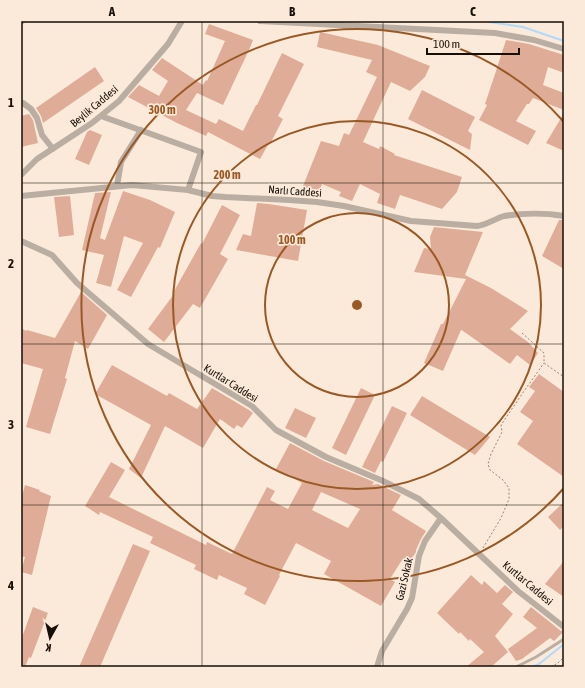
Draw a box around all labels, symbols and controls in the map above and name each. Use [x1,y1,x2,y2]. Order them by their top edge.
text: A [108,4,116,19]
text: B [289,4,296,19]
text: C [470,4,476,19]
scale bar [427,30,519,56]
text: 100 m [433,37,460,51]
street label: Beylik Caddesi [68,83,120,129]
text: 1 [8,95,14,110]
text: 300 m [148,103,176,117]
text: 200 m [213,168,241,182]
street label: Narlı Caddesi [268,183,322,199]
text: 100 m [278,233,306,247]
text: 2 [8,256,14,271]
centre of rings [350,298,364,312]
street label: Kurtlar Caddesi [202,362,260,404]
text: 3 [8,417,14,432]
street label: Gazi Sokak [393,556,415,602]
street label: Kurtlar Caddesi [501,559,555,607]
text: 4 [7,578,14,593]
north arrow [30,618,70,658]
text: K [45,642,52,654]

